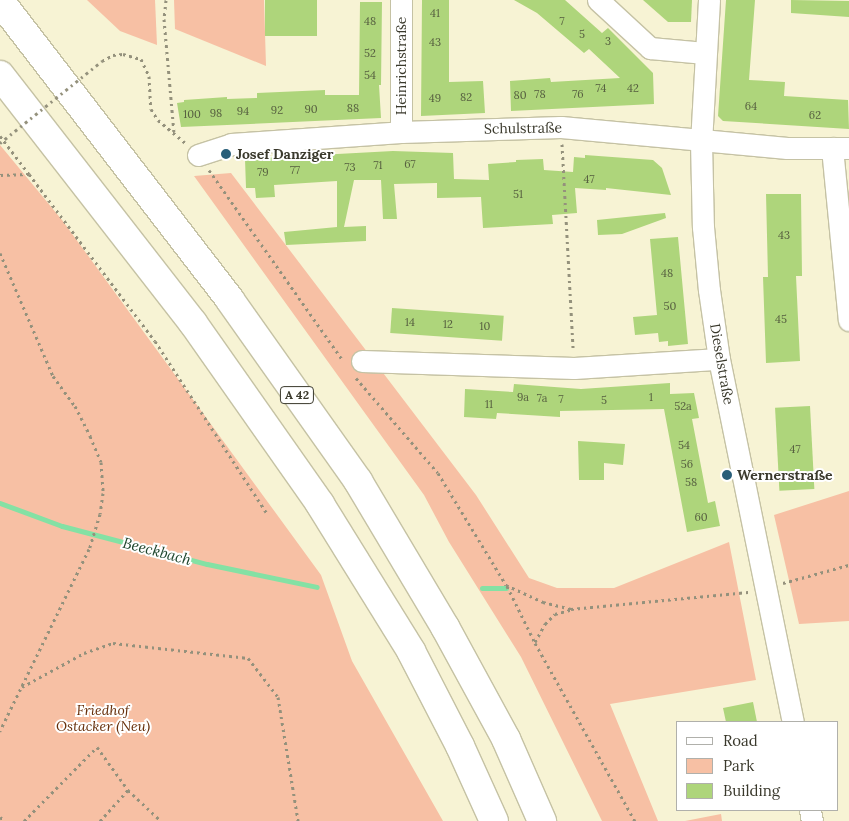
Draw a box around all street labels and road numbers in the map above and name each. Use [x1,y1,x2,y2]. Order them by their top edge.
street label: Heinrichstraße [393,17,409,115]
street label: Schulstraße [484,119,562,137]
street label: Dieselstraße [707,322,737,406]
road number: A 42 [280,386,314,404]

